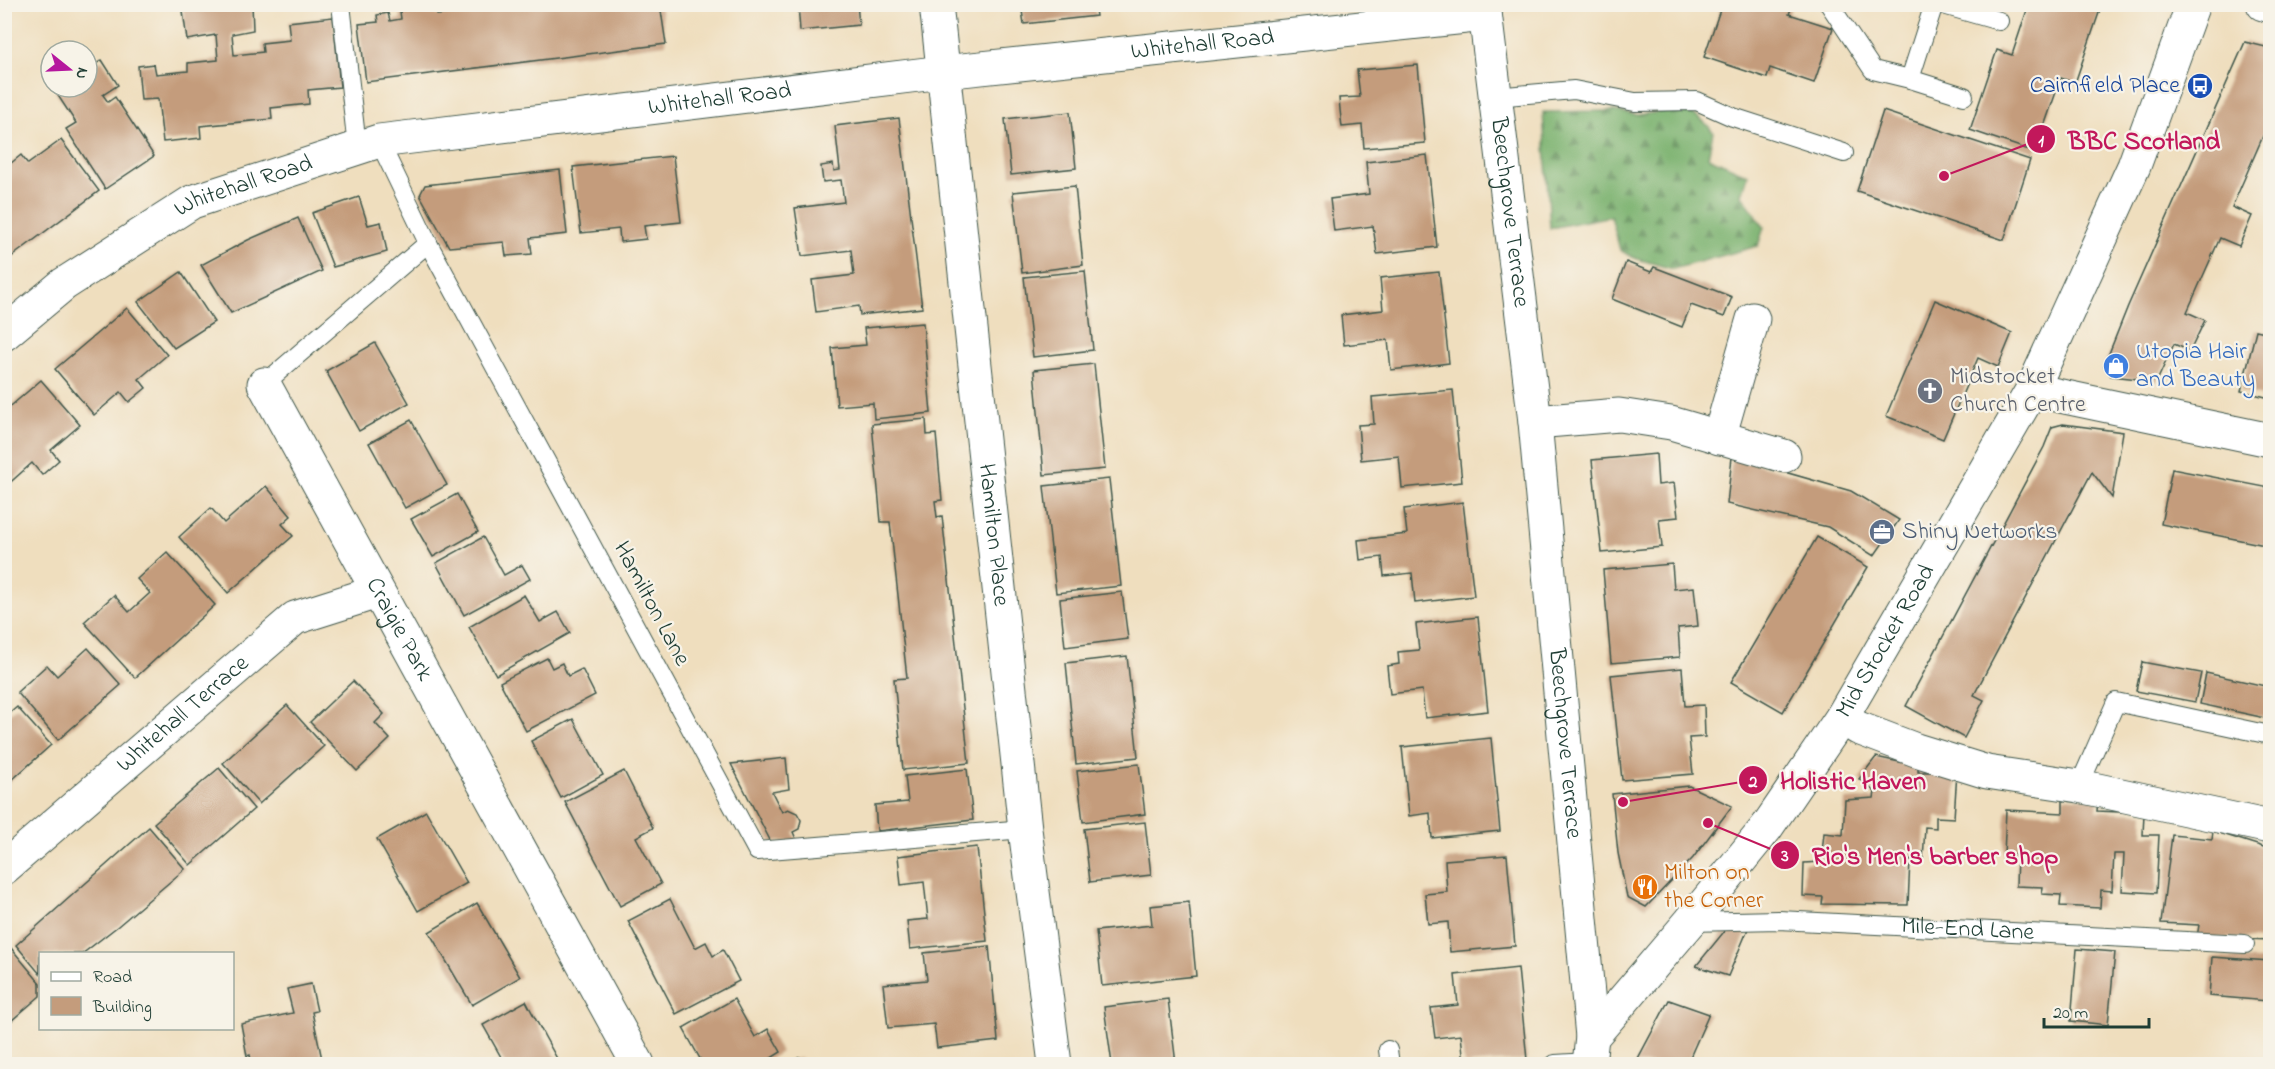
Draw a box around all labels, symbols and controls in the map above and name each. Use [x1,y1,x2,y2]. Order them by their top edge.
street label: Whitehall Road [1129,20,1276,70]
north arrow [39,39,99,99]
text: N [68,64,94,82]
place label: Cairnfield Place [2030,69,2180,104]
bus stop icon: Cairnfield Place [2185,71,2215,101]
street label: Whitehall Road [646,73,794,125]
street label: Beechgrove Terrace [1480,115,1538,310]
callout: BBC Scotland [2026,117,2232,161]
text: BBC Scotland [2067,124,2220,162]
text: 1 [2038,129,2044,155]
street label: Whitehall Road [167,146,318,226]
place label: Utopia Hair and Beauty [2136,335,2255,399]
shop icon: Utopia Hair and Beauty [2101,351,2131,381]
place label: Midstocket Church Centre [1950,360,2086,423]
church icon: Midstocket Church Centre [1915,376,1945,406]
street label: Hamilton Place [968,462,1018,608]
place label: Shiny Networks [1902,515,2057,551]
office icon: Shiny Networks [1867,517,1897,547]
street label: Hamilton Lane [603,535,699,673]
street label: Mid Stocket Road [1827,557,1945,725]
street label: Craigie Park [356,571,442,688]
street label: Beechgrove Terrace [1538,646,1591,841]
street label: Whitehall Terrace [109,647,257,781]
callout: Holistic Haven [1738,758,1938,802]
text: Holistic Haven [1780,764,1926,802]
text: 2 [1748,770,1758,796]
callout: Rio's Men's barber shop [1770,833,2070,877]
text: Rio's Men's barber shop [1812,839,2058,877]
text: 3 [1780,844,1789,870]
place label: Milton on the Corner [1664,856,1764,919]
restaurant icon: Milton on the Corner [1630,872,1660,902]
street label: Mile-End Lane [1900,909,2035,951]
legend [39,952,234,1030]
text: Road [93,965,132,991]
scale bar [2044,991,2149,1029]
text: Building [92,995,152,1022]
text: 20 m [2053,1001,2088,1027]

